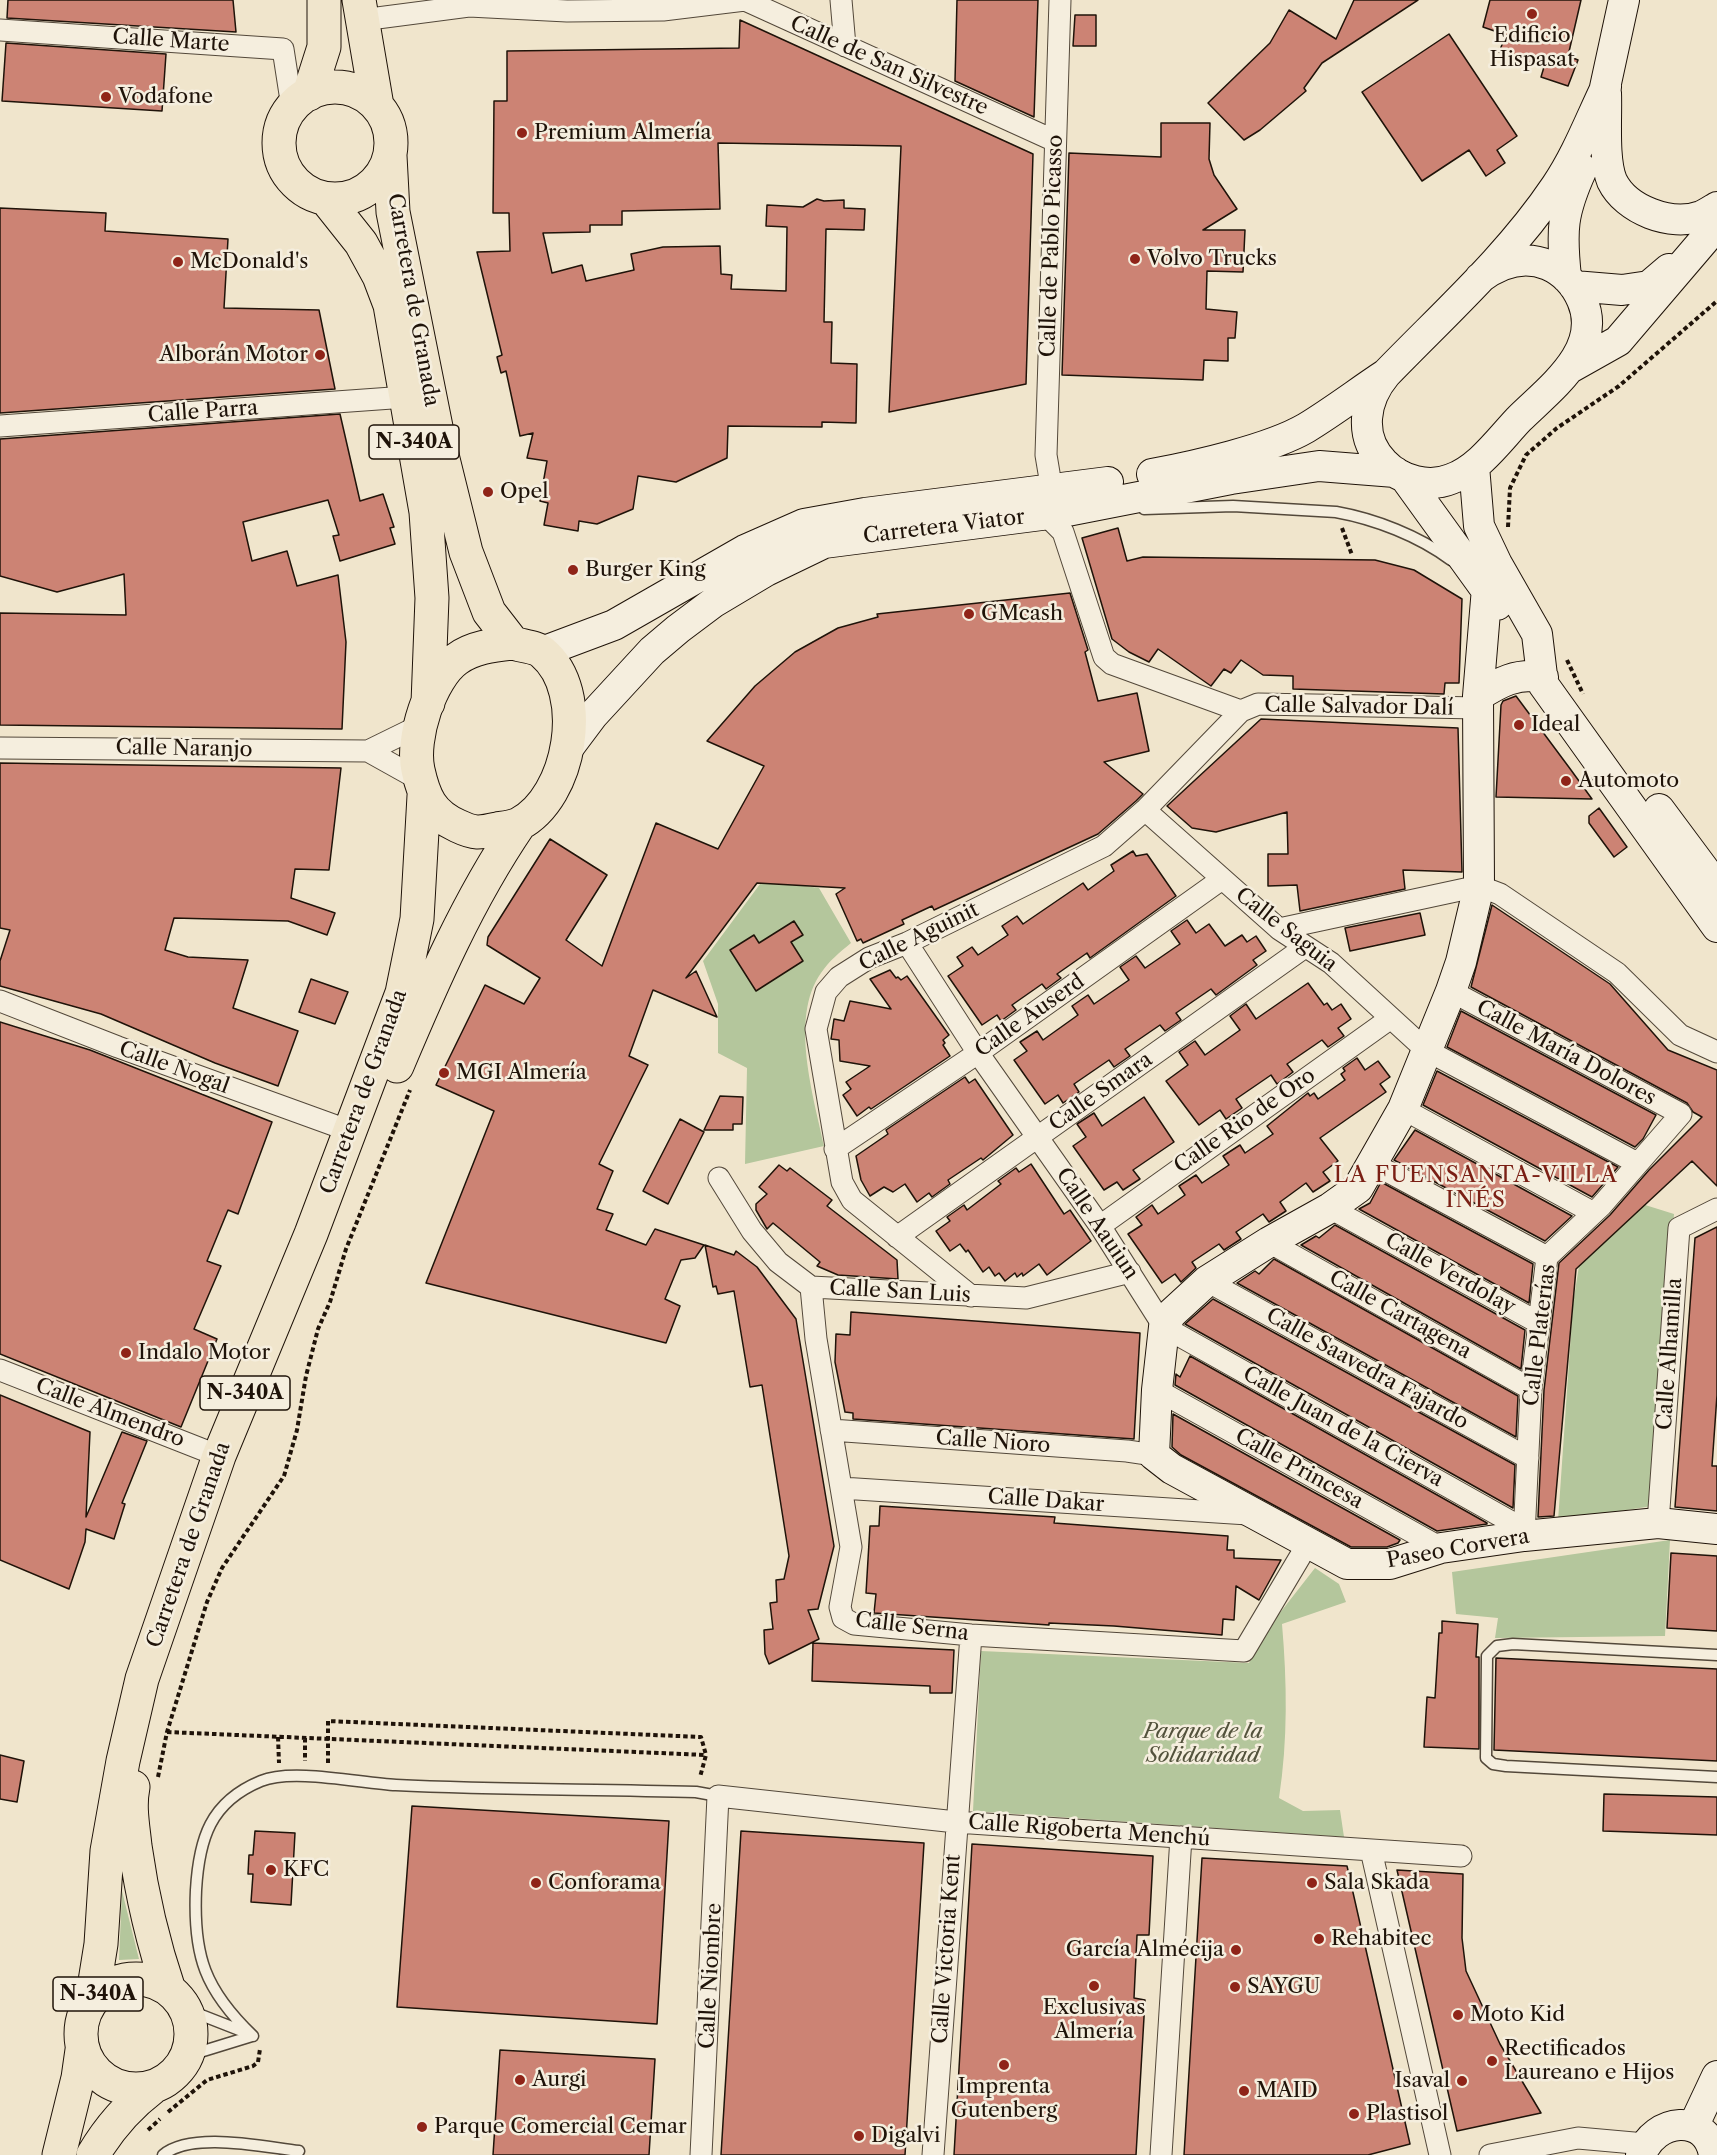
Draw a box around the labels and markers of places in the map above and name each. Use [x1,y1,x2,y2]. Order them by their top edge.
marker: Edificio Hispasat [1525,7,1539,21]
place label: Edificio Hispasat [1489,23,1575,73]
place label: Vodafone [118,84,213,110]
marker: Vodafone [99,90,113,104]
place label: Premium Almería [534,120,712,146]
marker: Premium Almería [515,126,529,140]
place label: Volvo Trucks [1147,246,1277,272]
place label: McDonald's [190,249,308,275]
marker: Volvo Trucks [1128,252,1142,266]
marker: McDonald's [171,255,185,269]
place label: Alborán Motor [159,342,308,368]
marker: Alborán Motor [313,348,327,362]
place label: Opel [500,479,548,505]
marker: Opel [481,485,495,499]
place label: Burger King [585,557,705,583]
marker: Burger King [566,563,580,577]
place label: GMcash [981,601,1063,627]
marker: GMcash [962,607,976,621]
place label: Ideal [1531,712,1580,738]
marker: Ideal [1512,718,1526,732]
place label: Automoto [1578,768,1679,794]
marker: Automoto [1559,774,1573,788]
place label: MGI Almería [456,1060,587,1086]
marker: MGI Almería [437,1066,451,1080]
place label: Indalo Motor [138,1340,270,1366]
marker: Indalo Motor [119,1346,133,1360]
place label: KFC [283,1857,329,1883]
marker: KFC [264,1863,278,1877]
place label: Conforama [548,1870,661,1896]
place label: Sala Skada [1324,1870,1430,1896]
marker: Conforama [529,1876,543,1890]
marker: Sala Skada [1305,1876,1319,1890]
place label: Rehabitec [1331,1926,1432,1952]
marker: Rehabitec [1312,1932,1326,1946]
place label: García Almécija [1066,1937,1224,1963]
marker: García Almécija [1229,1943,1243,1957]
place label: SAYGU [1247,1974,1320,2000]
marker: Exclusivas Almería [1087,1979,1101,1993]
marker: SAYGU [1228,1980,1242,1994]
place label: Exclusivas Almería [1043,1995,1145,2045]
place label: Moto Kid [1470,2002,1565,2028]
marker: Moto Kid [1451,2008,1465,2022]
place label: Rectificados Laureano e Hijos [1504,2036,1675,2086]
marker: Rectificados Laureano e Hijos [1485,2054,1499,2068]
marker: Imprenta Gutenberg [997,2058,1011,2072]
place label: Aurgi [532,2067,586,2093]
place label: Isaval [1394,2068,1450,2094]
marker: Aurgi [513,2073,527,2087]
place label: Imprenta Gutenberg [951,2074,1057,2124]
marker: Isaval [1455,2074,1469,2088]
place label: MAID [1256,2078,1318,2104]
marker: MAID [1237,2084,1251,2098]
place label: Plastisol [1366,2101,1448,2127]
marker: Plastisol [1347,2107,1361,2121]
place label: Parque Comercial Cemar [434,2114,687,2140]
marker: Parque Comercial Cemar [415,2120,429,2134]
place label: Digalvi [871,2123,940,2149]
marker: Digalvi [852,2129,866,2143]

